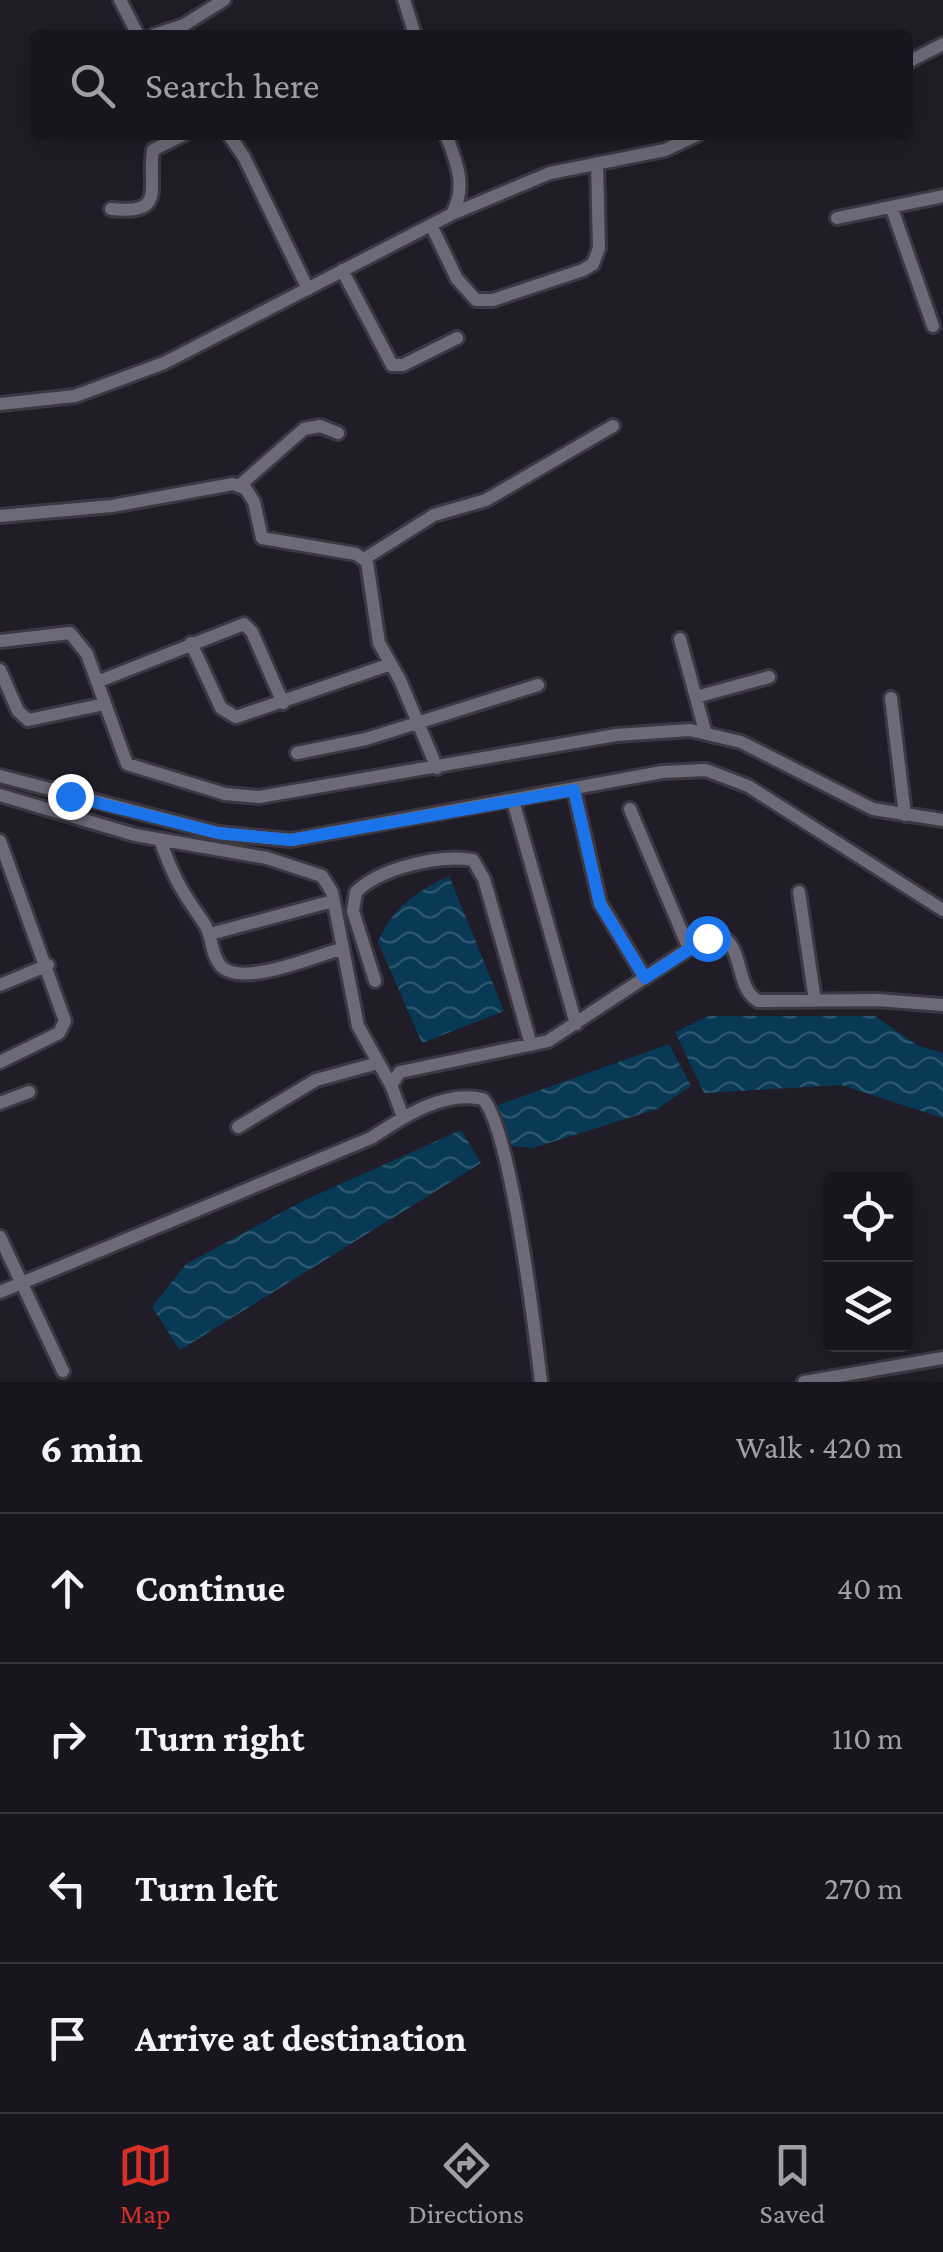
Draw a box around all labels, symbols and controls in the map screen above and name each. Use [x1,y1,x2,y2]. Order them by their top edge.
search box [30,30,913,140]
icon: search [65,58,120,113]
text: Search here [145,64,319,106]
route end [48,774,94,820]
route start [685,916,731,962]
map controls [823,1172,913,1352]
button: locate [823,1172,913,1262]
button: layers [823,1262,913,1352]
text: 6 min [40,1424,143,1471]
text: Walk · 420 m [736,1429,903,1465]
icon: ahead [40,1561,95,1616]
text: Continue [135,1567,285,1609]
text: 40 m [837,1570,903,1606]
icon: right [40,1711,95,1766]
text: Turn right [135,1717,304,1759]
text: 110 m [832,1720,903,1756]
icon: left [40,1861,95,1916]
text: Turn left [135,1867,278,1909]
text: 270 m [824,1870,903,1906]
icon: arrive [40,2011,95,2066]
text: Arrive at destination [135,2017,467,2059]
tab: Map [118,2138,173,2229]
tab: Directions [408,2138,524,2229]
tab: Saved [760,2138,825,2229]

